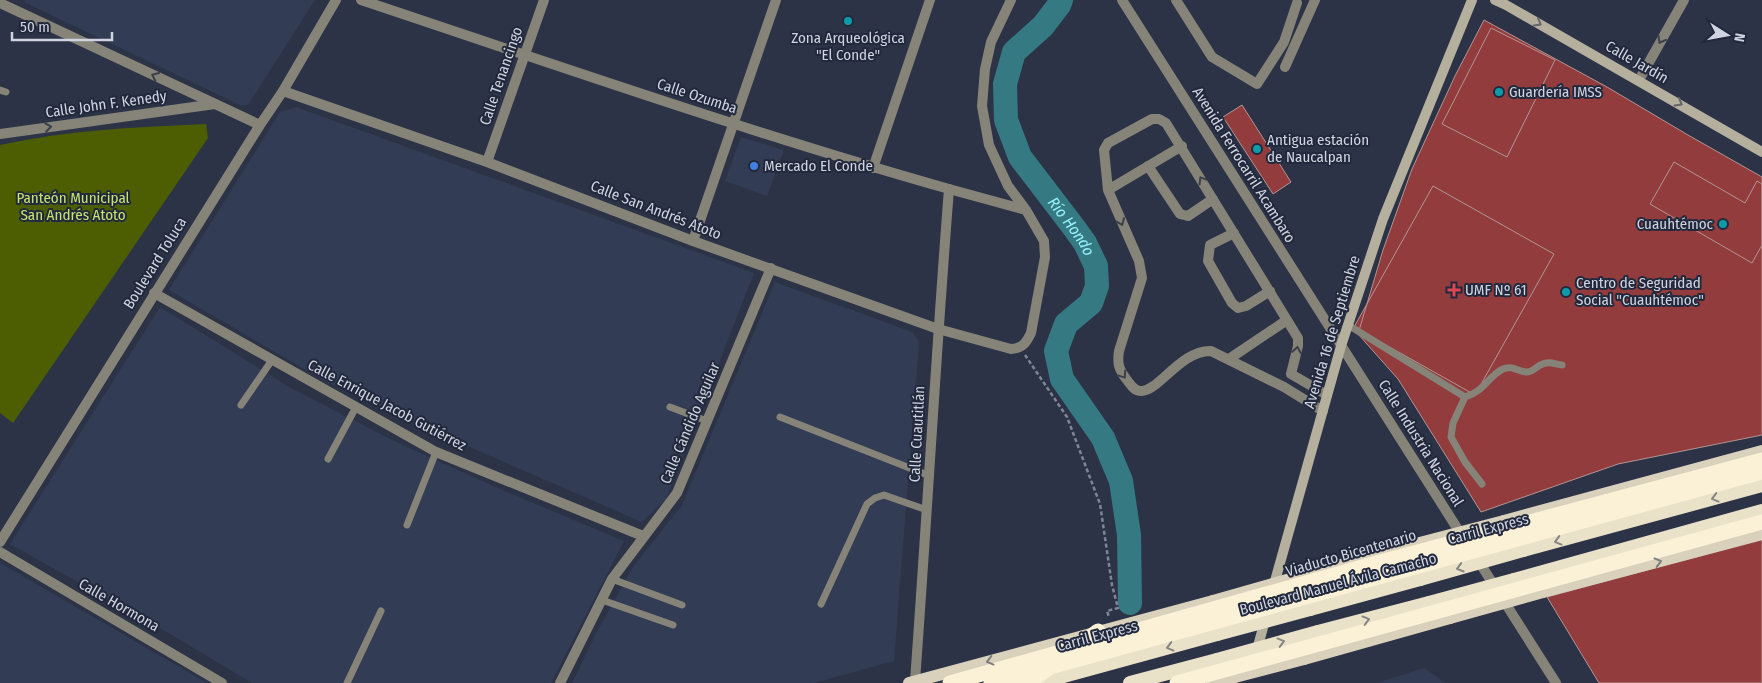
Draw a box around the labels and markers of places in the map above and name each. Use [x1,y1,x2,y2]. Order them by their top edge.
marker: Zona Arqueológica "El Conde" [842,15,854,27]
place label: Zona Arqueológica "El Conde" [791,29,905,64]
place label: Guardería IMSS [1509,83,1602,101]
marker: Guardería IMSS [1493,86,1505,98]
place label: Antigua estación de Naucalpan [1267,131,1369,166]
marker: Antigua estación de Naucalpan [1251,143,1263,155]
place label: Mercado El Conde [764,157,873,175]
marker: Mercado El Conde [748,160,760,172]
place label: Cuauhtémoc [1637,215,1714,233]
marker: Cuauhtémoc [1717,218,1729,230]
place label: Centro de Seguridad Social "Cuauhtémoc" [1576,274,1704,309]
place label: UMF Nº 61 [1465,281,1527,299]
marker: UMF Nº 61 [1447,283,1461,297]
marker: Centro de Seguridad Social "Cuauhtémoc" [1560,286,1572,298]

